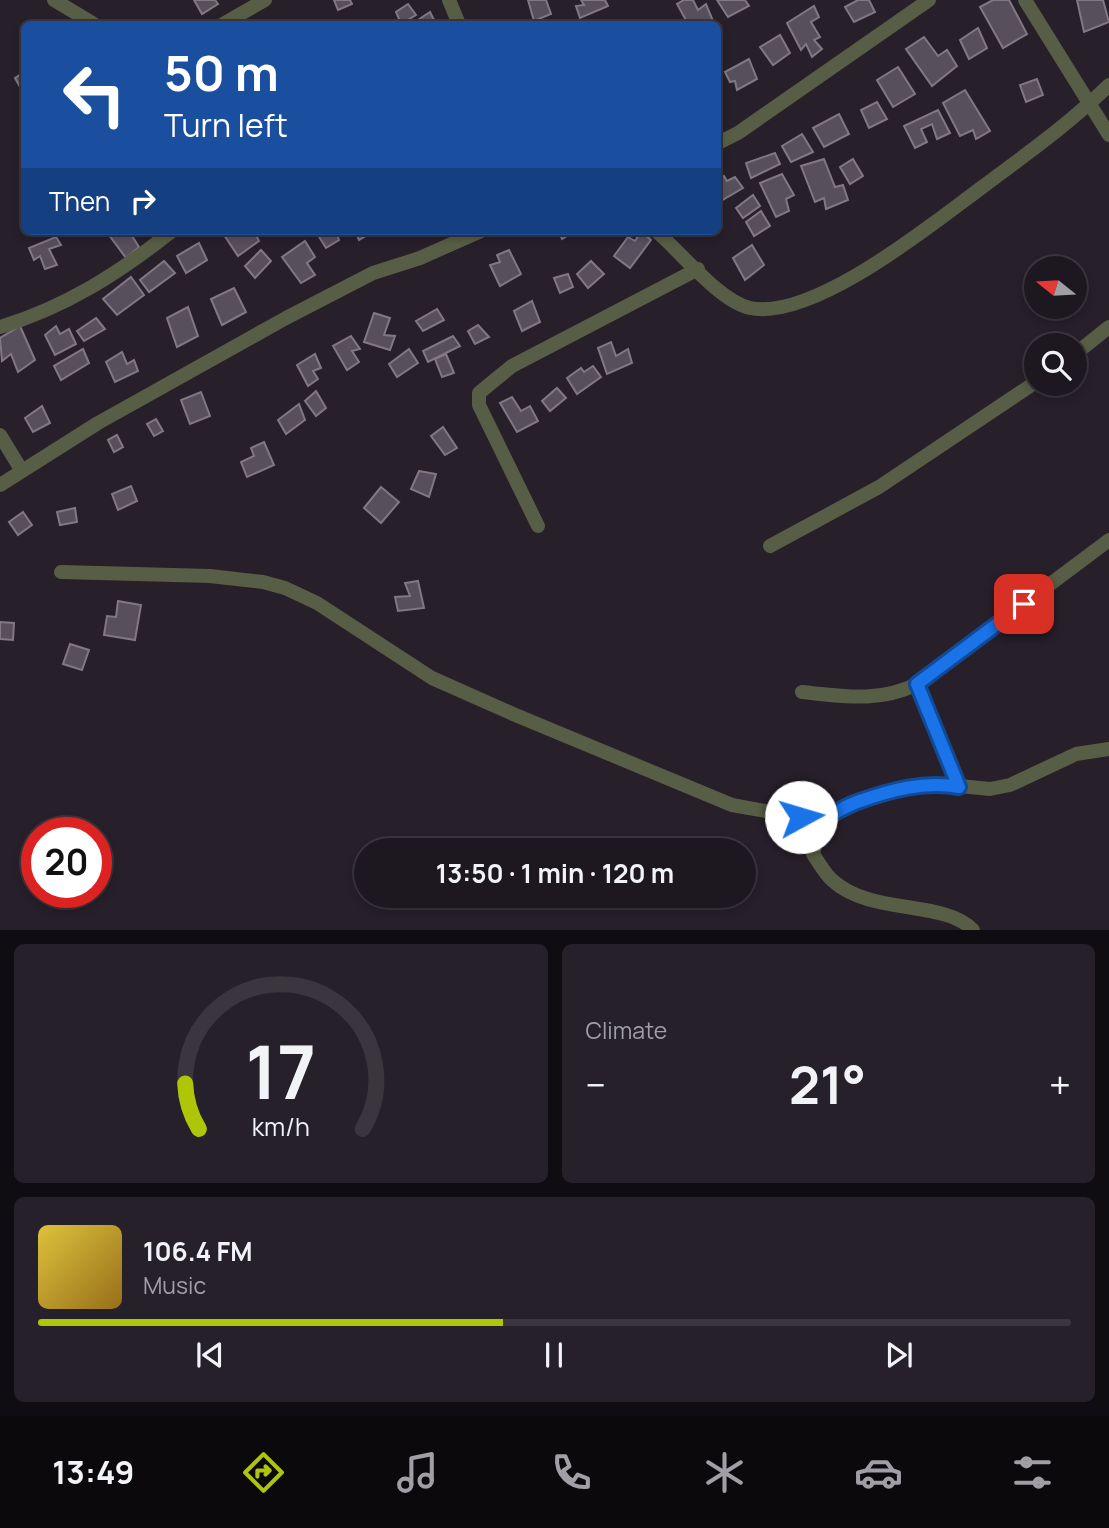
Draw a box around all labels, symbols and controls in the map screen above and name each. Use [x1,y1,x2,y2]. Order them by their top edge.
text: 50 m [164,39,279,106]
icon: left [49,49,140,140]
text: Turn left [164,103,288,147]
icon: right [124,182,162,220]
text: Then [49,183,110,219]
north arrow [1024,256,1087,318]
map controls [1024,256,1087,396]
button: search [1024,333,1087,396]
pin [994,574,1054,634]
icon: arrive [1005,585,1043,623]
position arrow [764,780,838,854]
speed limit sign: 20 [21,817,112,908]
text: 13:50 · 1 min · 120 m [436,855,674,891]
text: Climate [586,1014,667,1046]
text: 17 [245,1022,316,1122]
text: 21° [789,1049,866,1120]
text: − [586,1058,606,1110]
text: + [1049,1058,1071,1110]
text: km/h [252,1109,310,1144]
text: 106.4 FM [143,1233,252,1269]
text: Music [143,1269,206,1301]
icon: previous [191,1336,229,1374]
icon: pause [535,1336,573,1374]
icon: next [880,1336,918,1374]
icon: directions [239,1448,288,1497]
icon: music [393,1448,442,1497]
icon: phone [547,1448,596,1497]
icon: climate [700,1448,749,1497]
icon: car [854,1448,903,1497]
icon: filters [1008,1448,1057,1497]
text: 13:49 [52,1450,135,1494]

